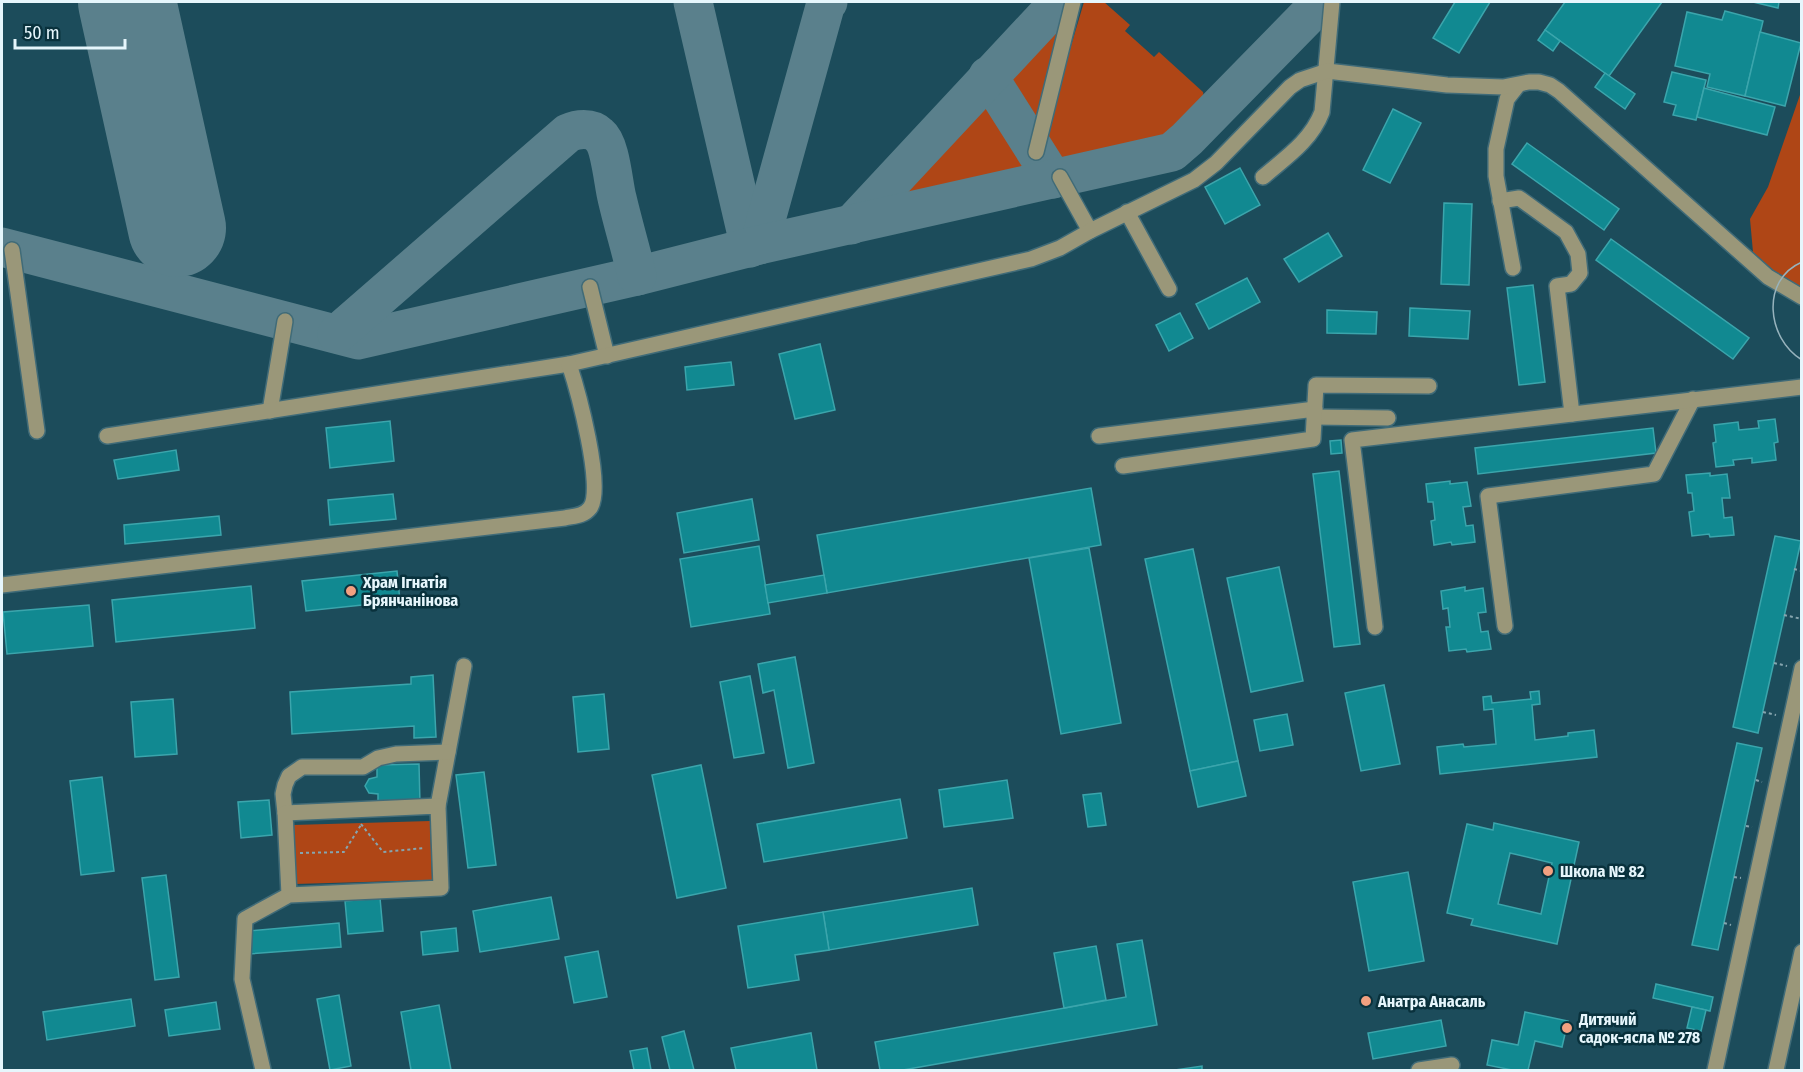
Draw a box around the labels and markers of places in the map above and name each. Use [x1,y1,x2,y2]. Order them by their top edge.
place label: Храм Ігнатія Брянчанінова [362,573,458,610]
marker: Храм Ігнатія Брянчанінова [344,584,358,598]
place label: Школа № 82 [1560,862,1645,881]
marker: Школа № 82 [1541,864,1555,878]
place label: Анатра Анасаль [1377,992,1486,1011]
marker: Анатра Анасаль [1359,994,1373,1008]
place label: Дитячий садок-ясла № 278 [1578,1010,1701,1047]
marker: Дитячий садок-ясла № 278 [1560,1021,1574,1035]

